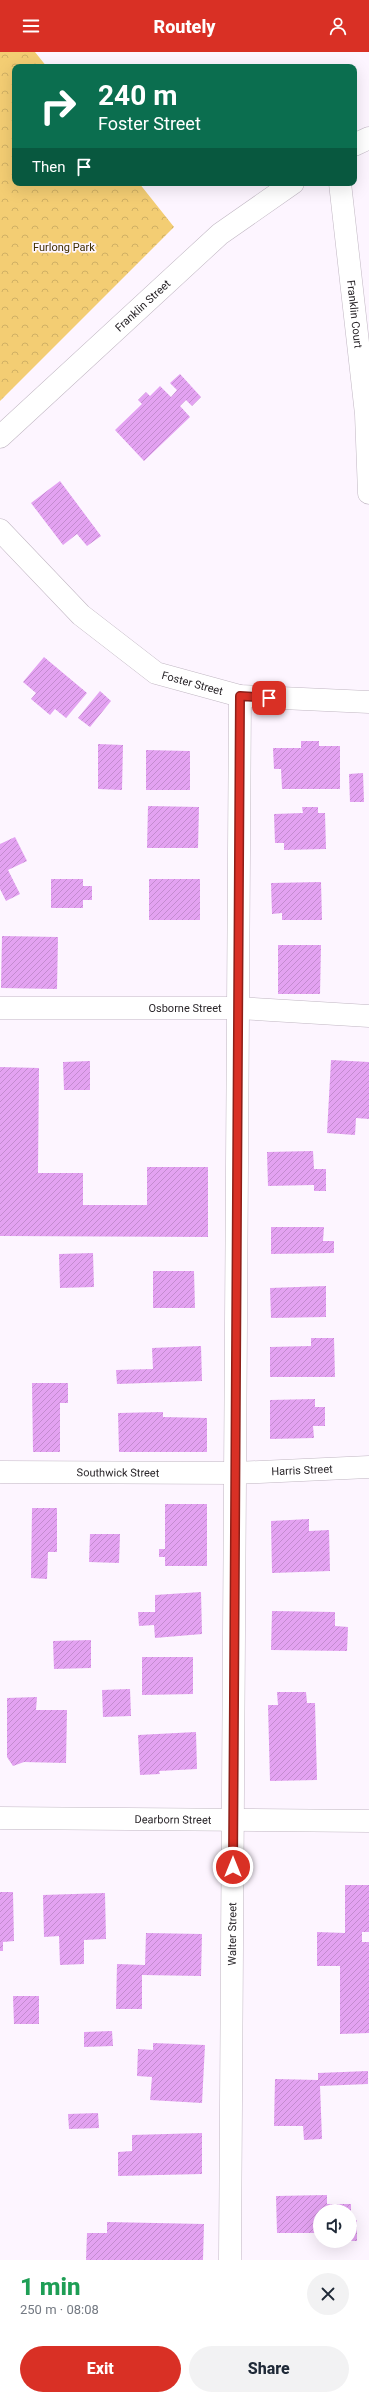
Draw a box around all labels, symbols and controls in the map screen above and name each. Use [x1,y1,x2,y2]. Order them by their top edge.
icon: menu [20,15,42,37]
icon: person [327,15,349,37]
text: Routely [154,16,215,37]
text: 240 m [98,79,177,112]
icon: right [32,80,84,132]
text: Foster Street [98,113,201,134]
icon: arrive [73,156,95,178]
text: Then [32,158,65,176]
park label: Furlong Park [33,241,95,254]
street label: Franklin Street [113,277,173,334]
street label: Franklin Court [344,279,365,349]
street label: Foster Street [160,669,225,698]
pin [252,681,286,715]
icon: arrive [258,687,280,709]
street label: Osborne Street [148,1002,222,1015]
street label: Harris Street [271,1463,333,1478]
street label: Southwick Street [77,1466,160,1480]
street label: Dearborn Street [135,1813,212,1827]
position arrow [212,1846,254,1888]
street label: Walter Street [226,1902,239,1966]
map controls [313,2204,357,2248]
button: sound [313,2204,357,2248]
text: 1 min [20,2273,81,2301]
button: close [307,2273,349,2315]
text: 250 m · 08:08 [20,2302,99,2317]
button: Exit [20,2346,181,2392]
button: Share [189,2346,349,2392]

